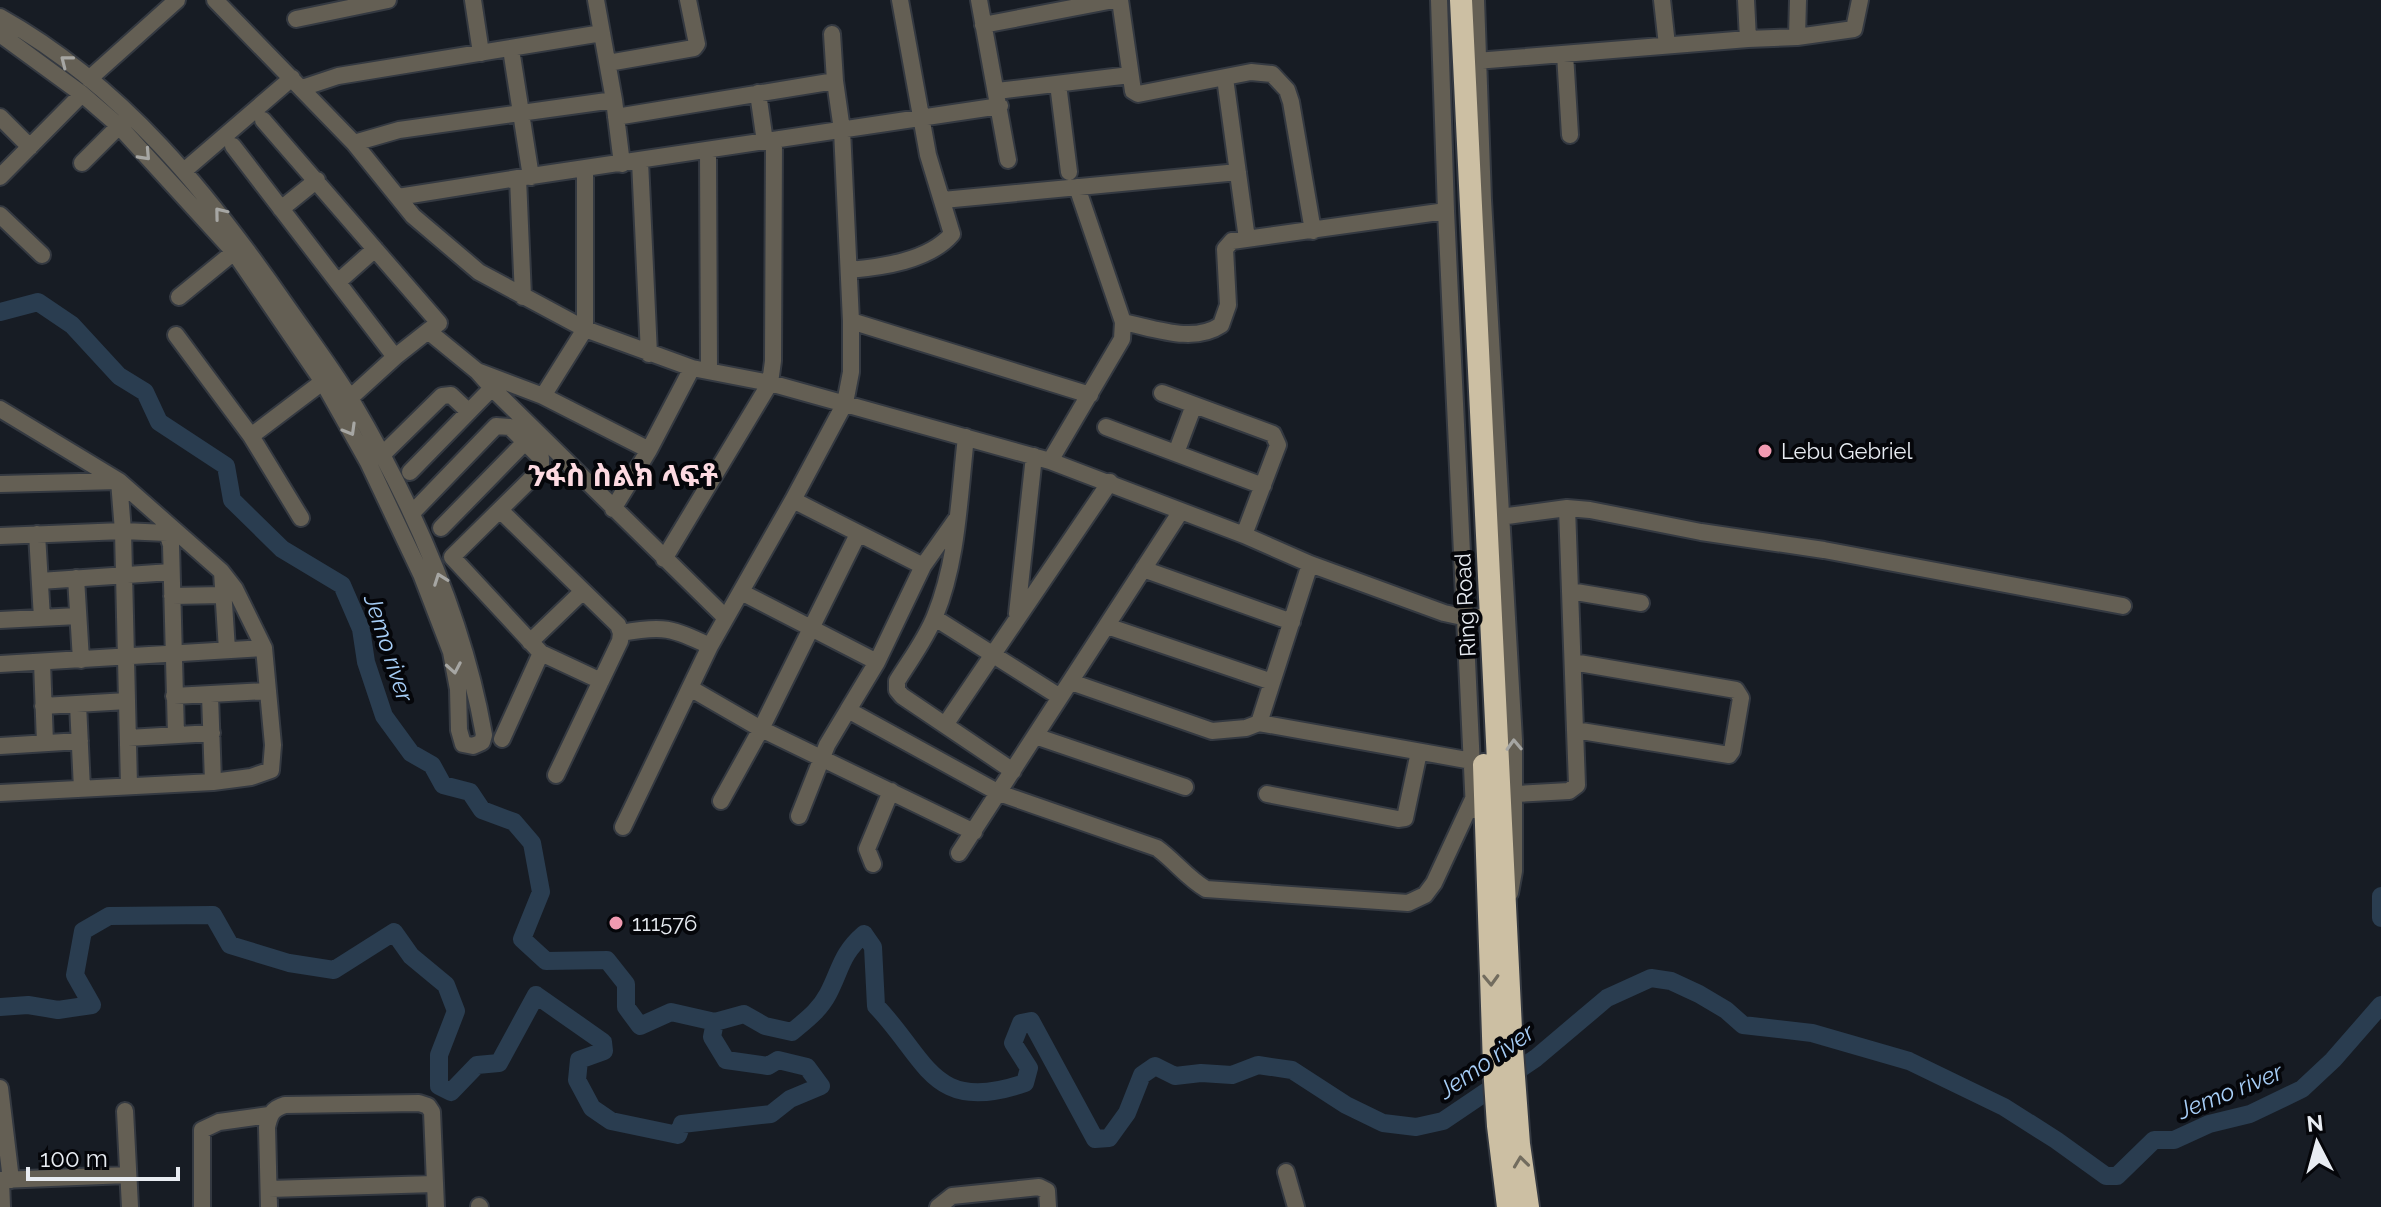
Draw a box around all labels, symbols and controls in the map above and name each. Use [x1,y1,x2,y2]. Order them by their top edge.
one-way arrow [60,56,75,70]
one-way arrow [136,146,150,161]
one-way arrow [215,207,229,222]
one-way arrow [340,422,356,436]
place label: Lebu Gebriel [1781,438,1912,464]
marker: Lebu Gebriel [1756,442,1774,460]
district label: ንፋስ ስልክ ላፍቶ [528,458,719,493]
street label: Ring Road [1449,552,1481,658]
one-way arrow [433,572,449,586]
water label: Jemo river [358,590,420,706]
one-way arrow [444,661,461,675]
one-way arrow [1505,738,1522,751]
place label: 111576 [632,910,697,936]
marker: 111576 [607,914,625,932]
one-way arrow [1483,974,1500,987]
water label: Jemo river [1432,1017,1540,1105]
water label: Jemo river [2172,1057,2287,1126]
north arrow [2277,1103,2357,1183]
text: N [2305,1109,2325,1137]
scale bar [28,1131,178,1181]
text: 100 m [40,1144,108,1173]
one-way arrow [1513,1155,1530,1168]

